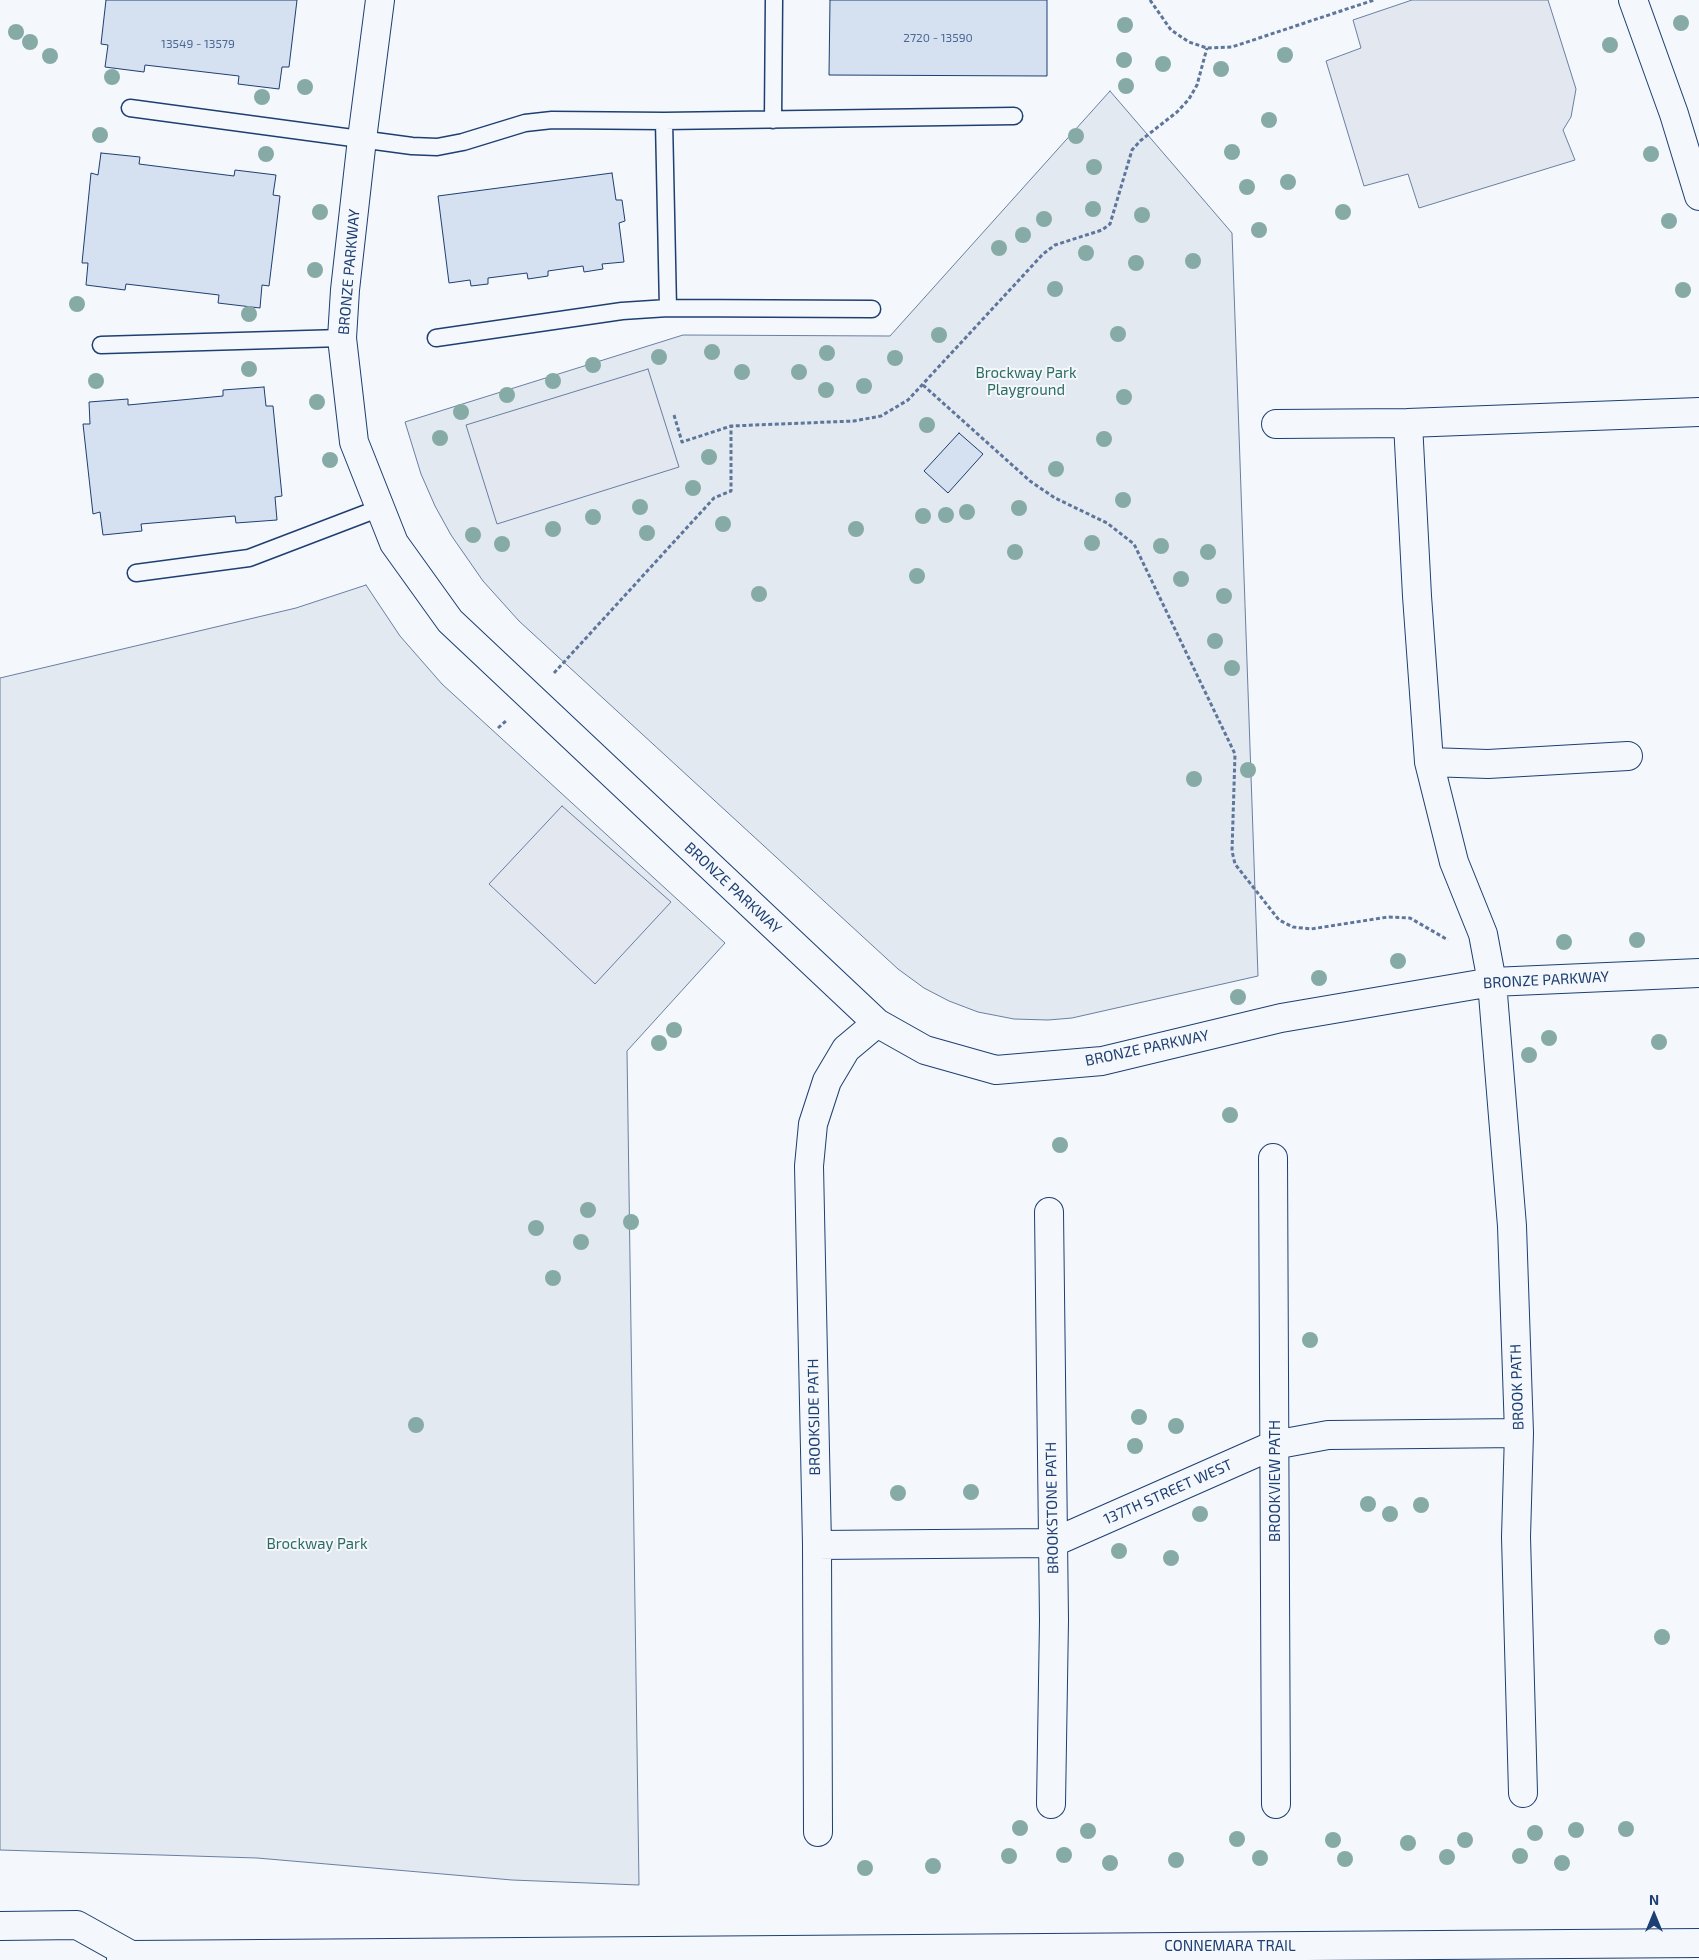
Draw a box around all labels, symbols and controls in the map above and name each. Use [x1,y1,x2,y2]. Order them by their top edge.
house number: 2720 - 13590 [903,31,973,45]
house number: 13549 - 13579 [161,37,235,51]
street label: BRONZE PARKWAY [335,208,363,336]
park label: Brockway Park Playground [975,364,1077,399]
street label: BRONZE PARKWAY [681,838,785,938]
street label: BRONZE PARKWAY [1483,968,1609,992]
street label: BRONZE PARKWAY [1083,1026,1211,1070]
street label: BROOK PATH [1506,1344,1528,1430]
street label: BROOKSIDE PATH [804,1358,824,1476]
street label: BROOKVIEW PATH [1266,1420,1284,1542]
street label: BROOKSTONE PATH [1042,1442,1062,1574]
street label: 137TH STREET WEST [1101,1455,1235,1529]
park label: Brockway Park [266,1535,368,1553]
north arrow [1629,1890,1679,1940]
text: N [1649,1891,1659,1908]
street label: CONNEMARA TRAIL [1164,1937,1296,1955]

